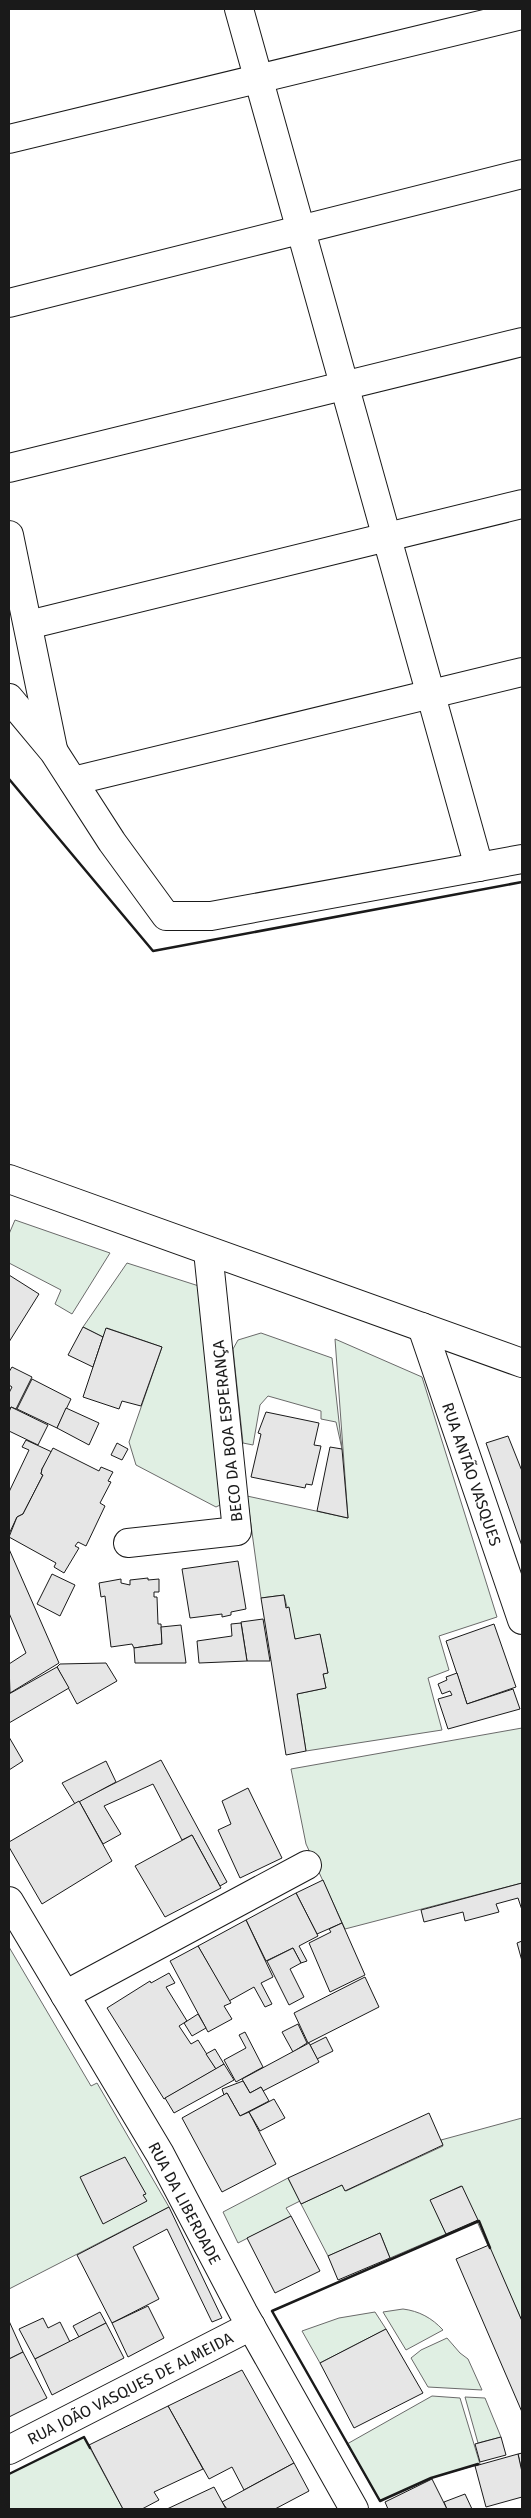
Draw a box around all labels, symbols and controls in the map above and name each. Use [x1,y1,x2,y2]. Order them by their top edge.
street label: BECO DA BOA ESPERANÇA [208,1338,247,1523]
street label: RUA ANTÃO VASQUES [438,1400,505,1549]
street label: RUA DA LIBERDADE [144,2139,225,2268]
street label: RUA JOÃO VASQUES DE ALMEIDA [24,2328,237,2449]

